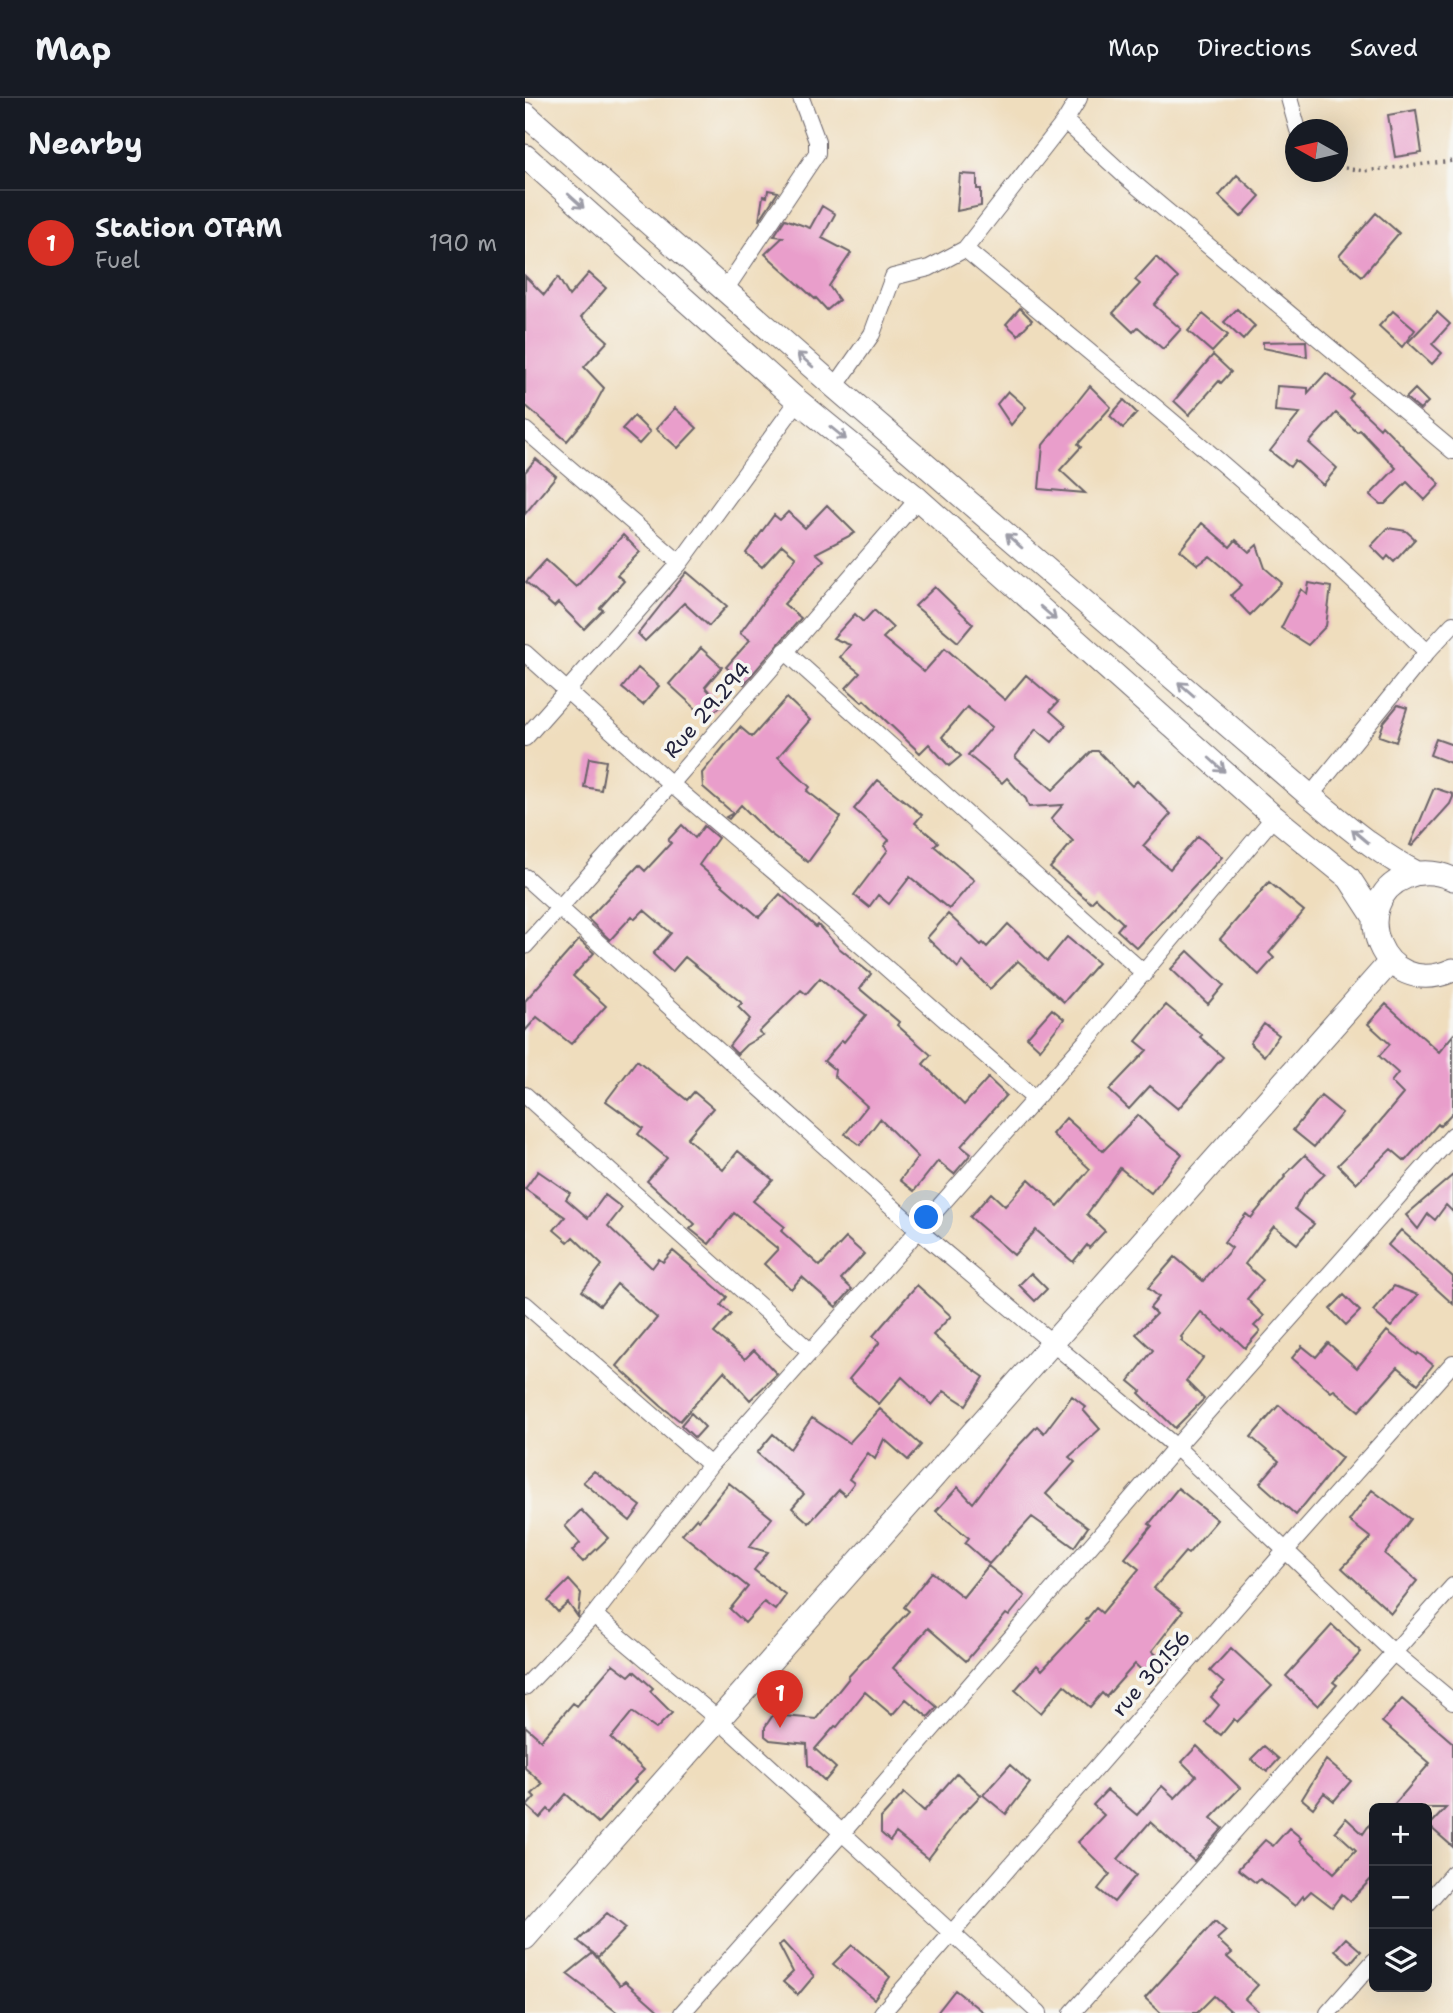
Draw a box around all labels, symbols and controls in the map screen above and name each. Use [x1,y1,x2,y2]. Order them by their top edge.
text: Map [35,26,111,71]
text: Map [1108,32,1159,64]
text: Directions [1197,32,1312,64]
text: Saved [1350,32,1418,64]
north arrow [1285,119,1348,182]
text: Nearby [28,123,143,164]
one-way arrow [567,193,585,209]
text: Station OTAM [95,210,282,245]
text: 1 [46,228,56,258]
text: 190 m [429,228,497,258]
text: Fuel [95,245,140,275]
one-way arrow [796,352,814,368]
one-way arrow [828,426,846,441]
one-way arrow [1005,533,1023,549]
one-way arrow [1038,605,1056,621]
street label: Rue 29.294 [657,656,757,764]
one-way arrow [1178,681,1196,697]
one-way arrow [1208,757,1226,773]
one-way arrow [1351,829,1369,844]
your location [909,1200,943,1234]
street label: rue 30.156 [1105,1624,1197,1722]
pin: 1 [757,1670,803,1728]
map controls [1369,1803,1432,1992]
button: + [1369,1803,1432,1866]
button: − [1369,1866,1432,1929]
button: layers [1369,1929,1432,1992]

